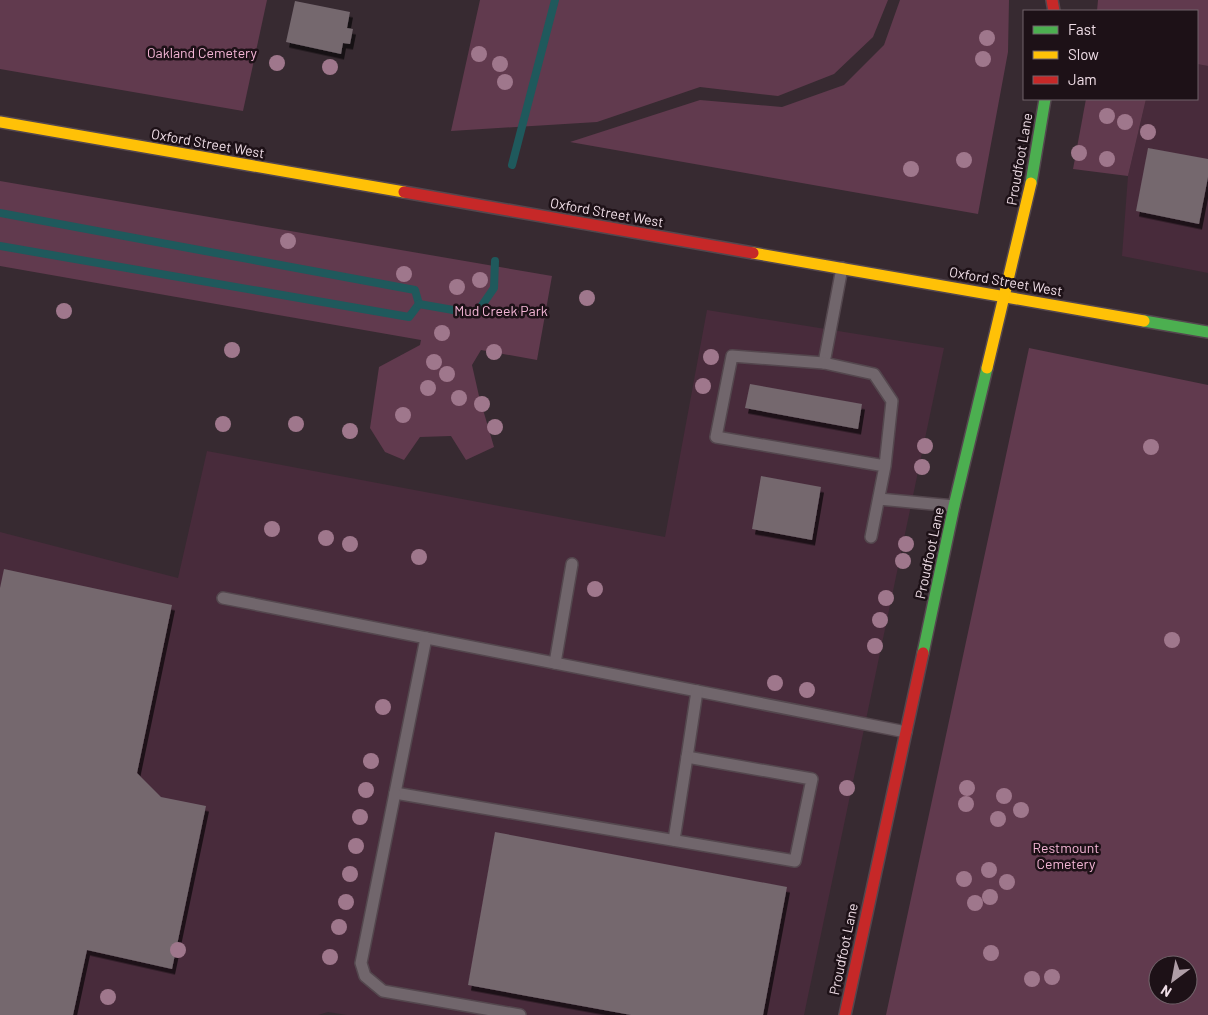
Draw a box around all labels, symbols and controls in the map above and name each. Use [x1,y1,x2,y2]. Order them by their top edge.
legend [1023,10,1198,100]
text: Fast [1068,20,1096,38]
park label: Oakland Cemetery [147,44,258,61]
text: Slow [1068,45,1099,63]
text: Jam [1068,70,1097,88]
street label: Proudfoot Lane [1003,111,1035,207]
street label: Oxford Street West [150,125,266,161]
street label: Oxford Street West [549,194,665,230]
street label: Oxford Street West [948,263,1064,299]
park label: Mud Creek Park [454,302,548,319]
street label: Proudfoot Lane [911,505,947,601]
park label: Restmount Cemetery [1033,839,1099,872]
street label: Proudfoot Lane [825,901,861,997]
north arrow [1148,955,1198,1005]
text: N [1157,982,1174,1001]

